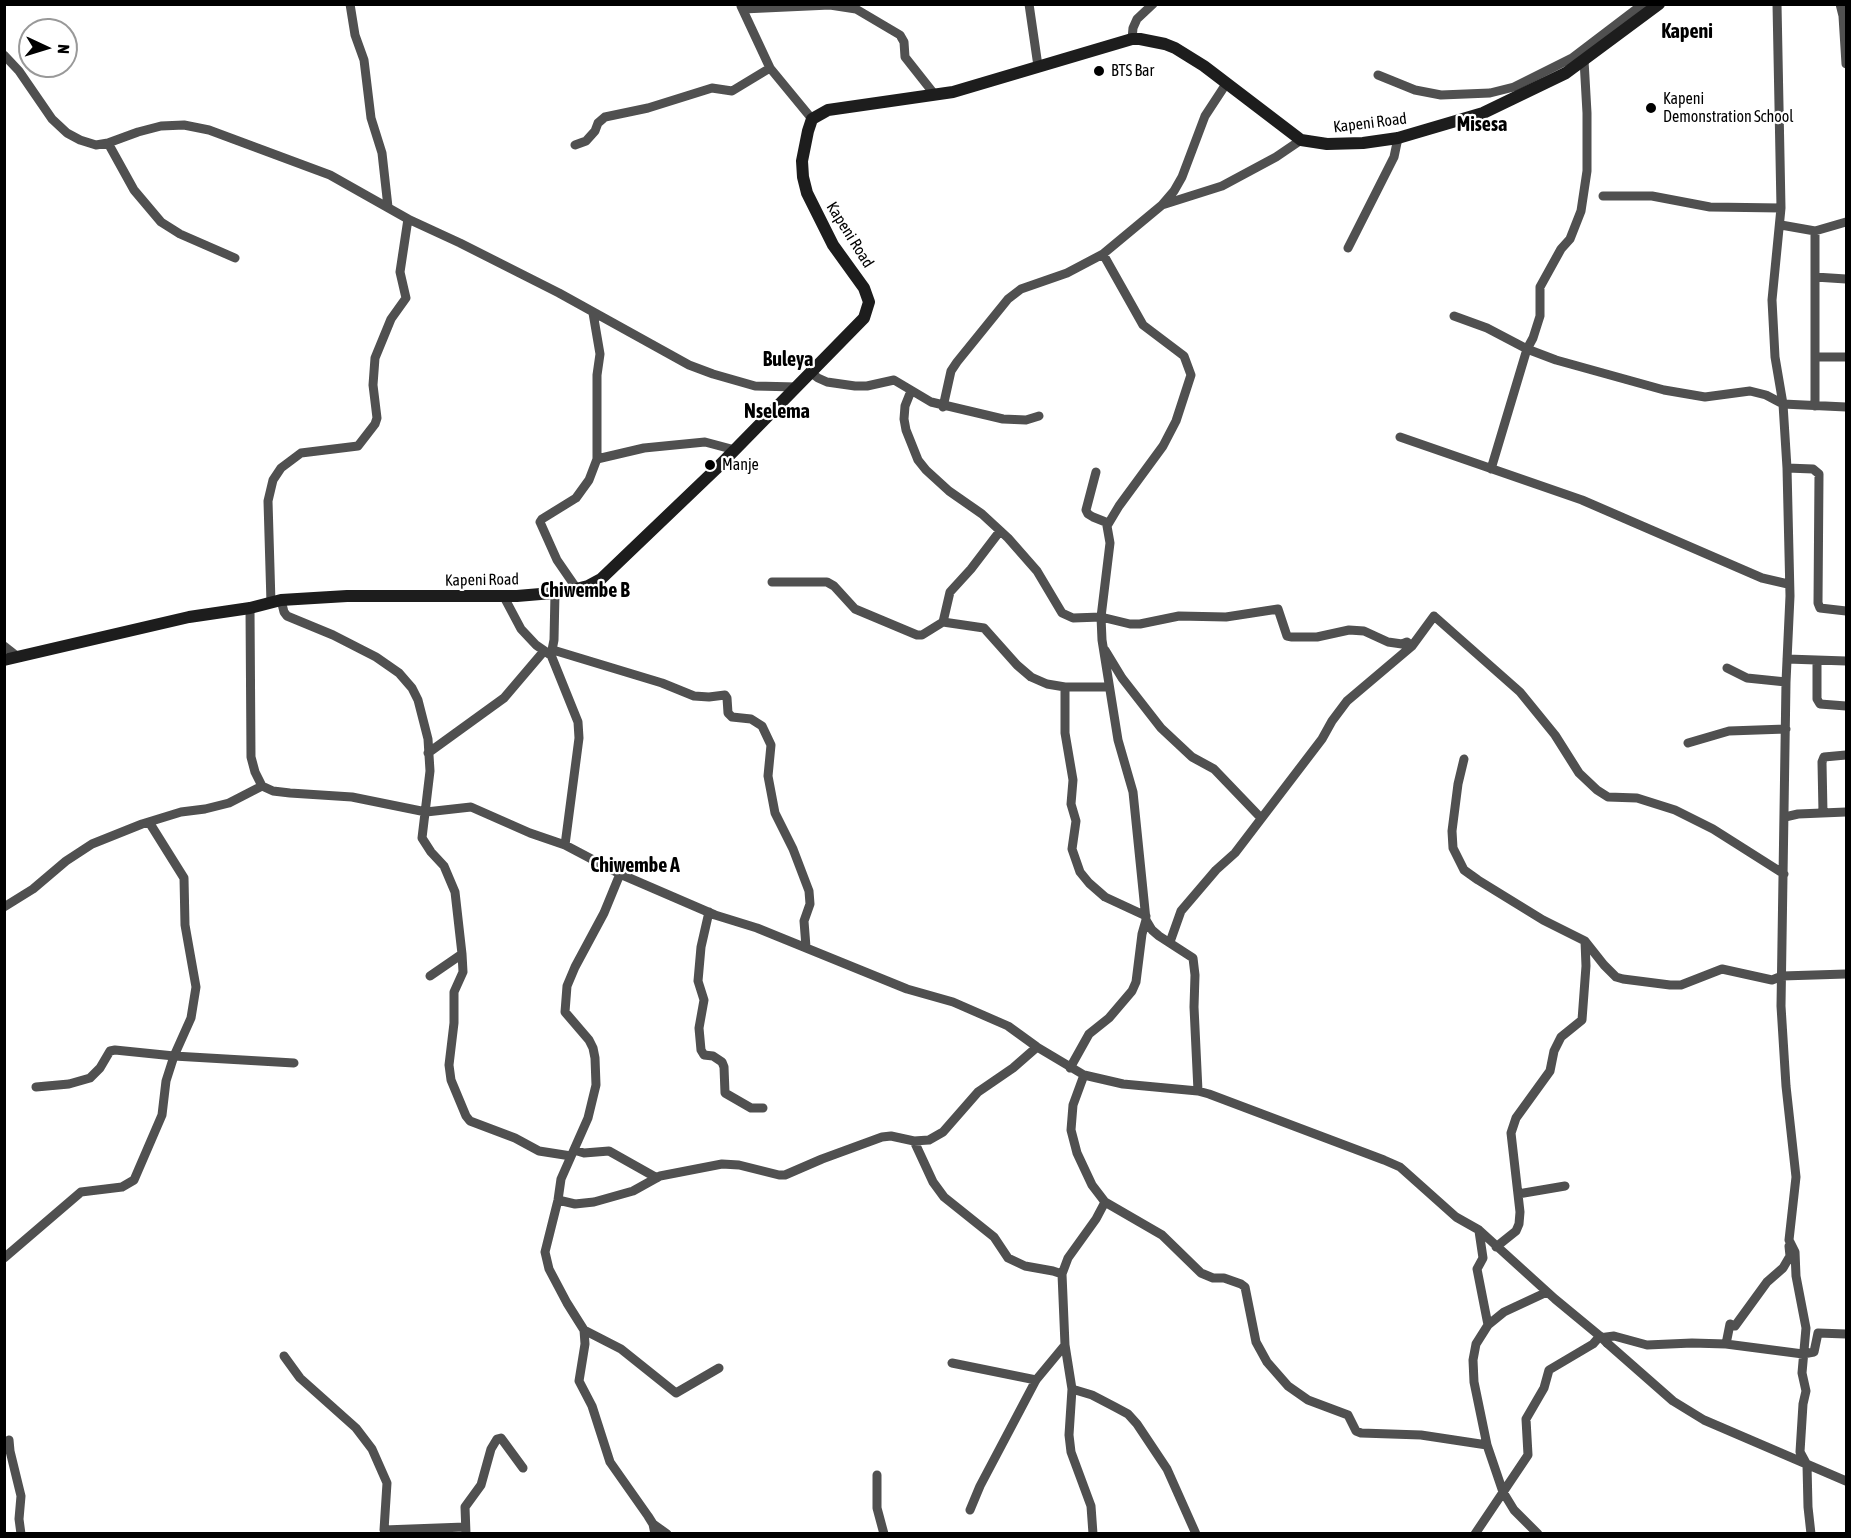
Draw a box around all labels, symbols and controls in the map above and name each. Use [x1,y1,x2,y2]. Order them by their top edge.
north arrow [18,18,78,78]
district label: Kapeni [1661,20,1713,44]
text: N [55,44,73,54]
place label: BTS Bar [1111,61,1154,81]
marker: BTS Bar [1092,64,1106,78]
place label: Kapeni Demonstration School [1663,89,1794,127]
marker: Kapeni Demonstration School [1644,101,1658,115]
street label: Kapeni Road [1332,109,1408,137]
district label: Misesa [1457,113,1507,137]
street label: Kapeni Road [822,199,878,271]
district label: Buleya [763,348,813,372]
district label: Nselema [744,400,810,424]
place label: Manje [722,455,759,475]
marker: Manje [703,458,717,472]
street label: Kapeni Road [445,570,519,590]
district label: Chiwembe B [540,579,630,603]
district label: Chiwembe A [590,854,680,878]

